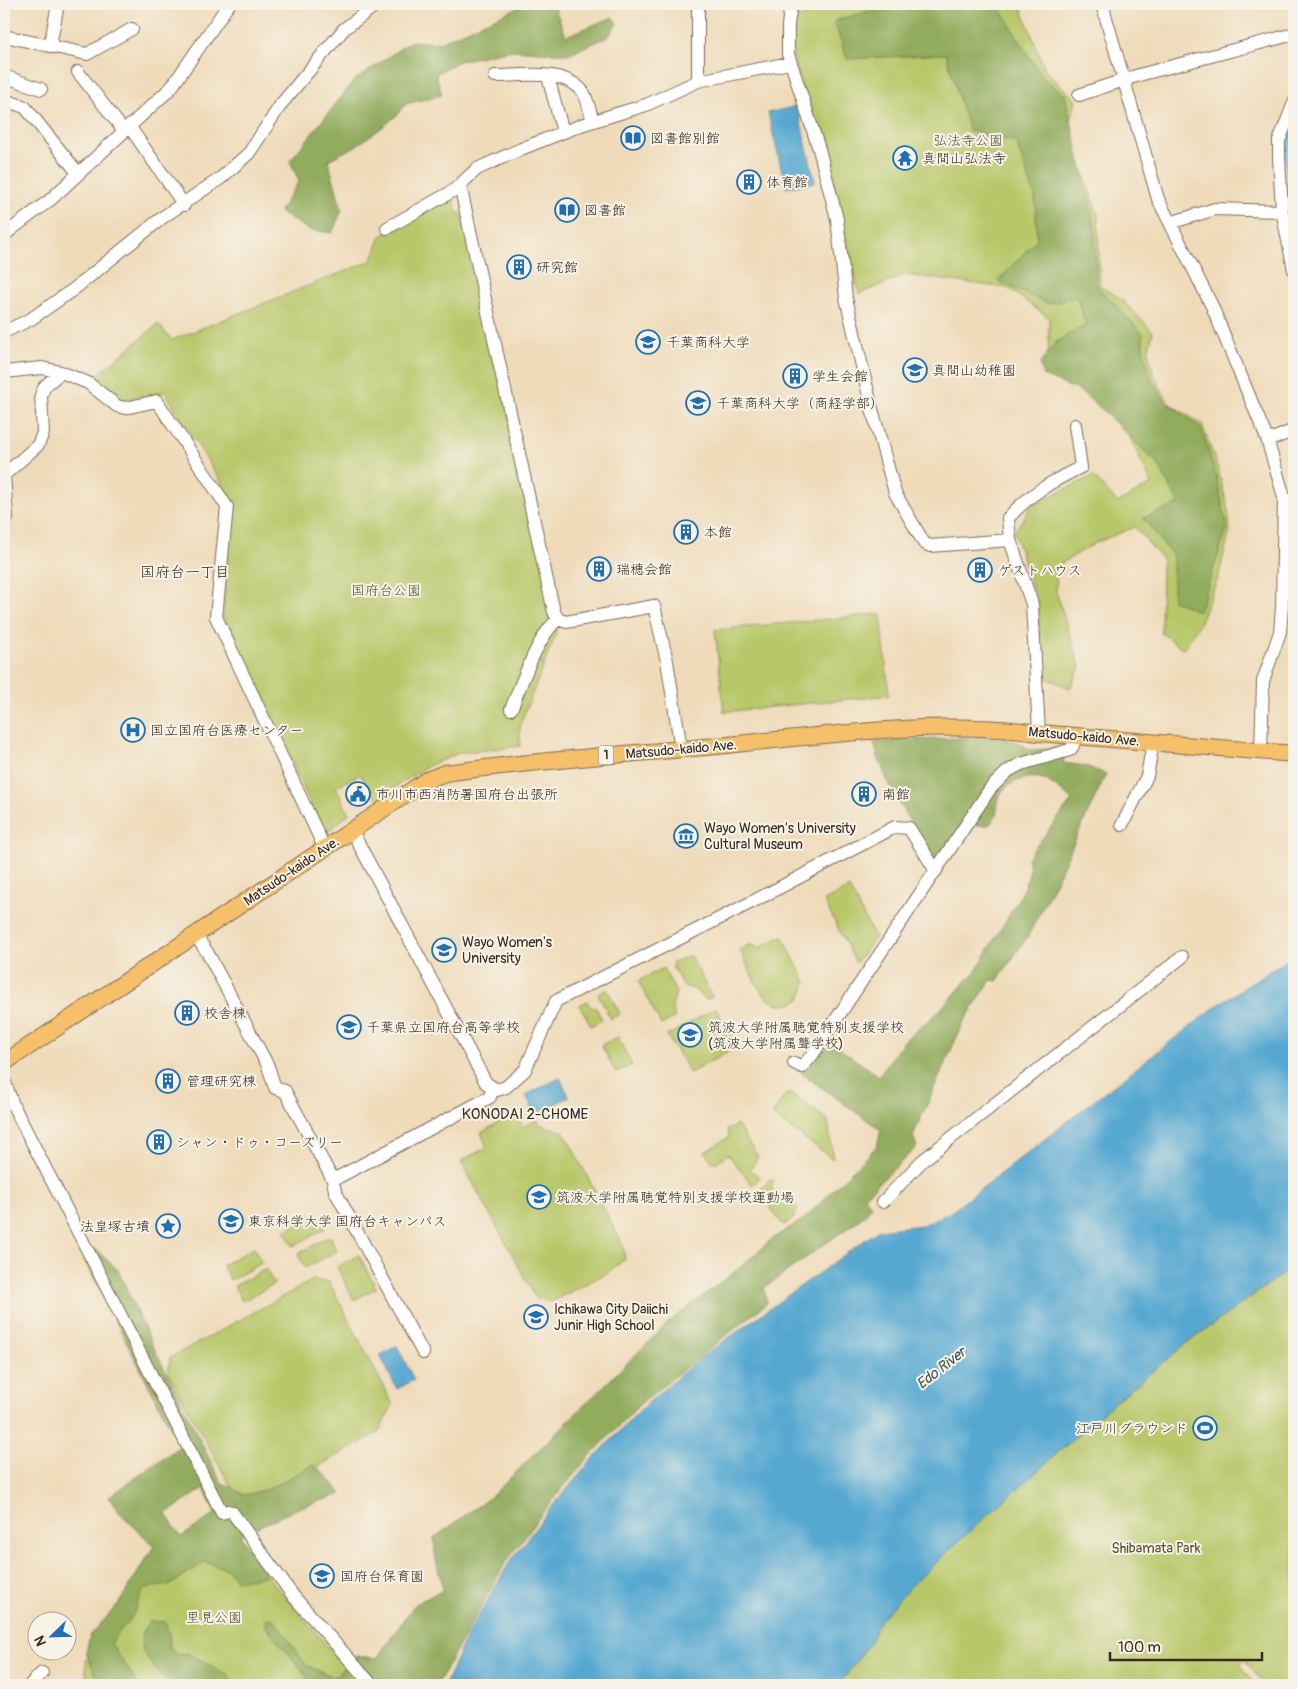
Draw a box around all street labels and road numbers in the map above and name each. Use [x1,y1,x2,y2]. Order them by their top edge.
street label: Matsudo-kaido Ave. [1028,723,1140,750]
street label: Matsudo-kaido Ave. [625,736,737,763]
road number: 1 [598,746,614,764]
street label: Matsudo-kaido Ave. [240,833,342,910]

